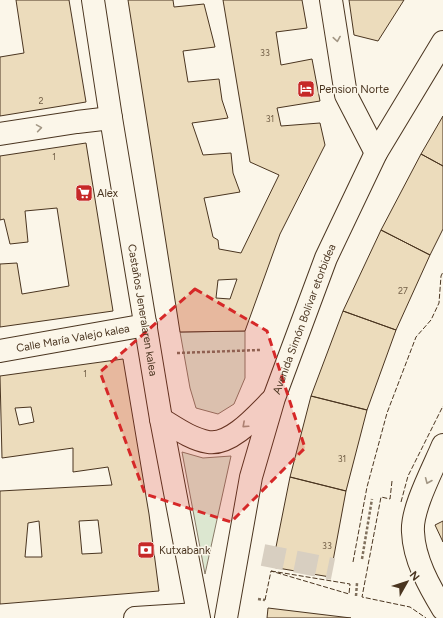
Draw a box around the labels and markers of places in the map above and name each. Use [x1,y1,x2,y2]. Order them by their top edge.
hotel icon: Pension Norte [296,79,316,99]
place label: Pension Norte [319,83,389,96]
supermarket icon: Alex [74,183,94,203]
place label: Alex [97,187,119,200]
bank icon: Kutxabank [136,540,156,560]
place label: Kutxabank [159,544,211,557]

